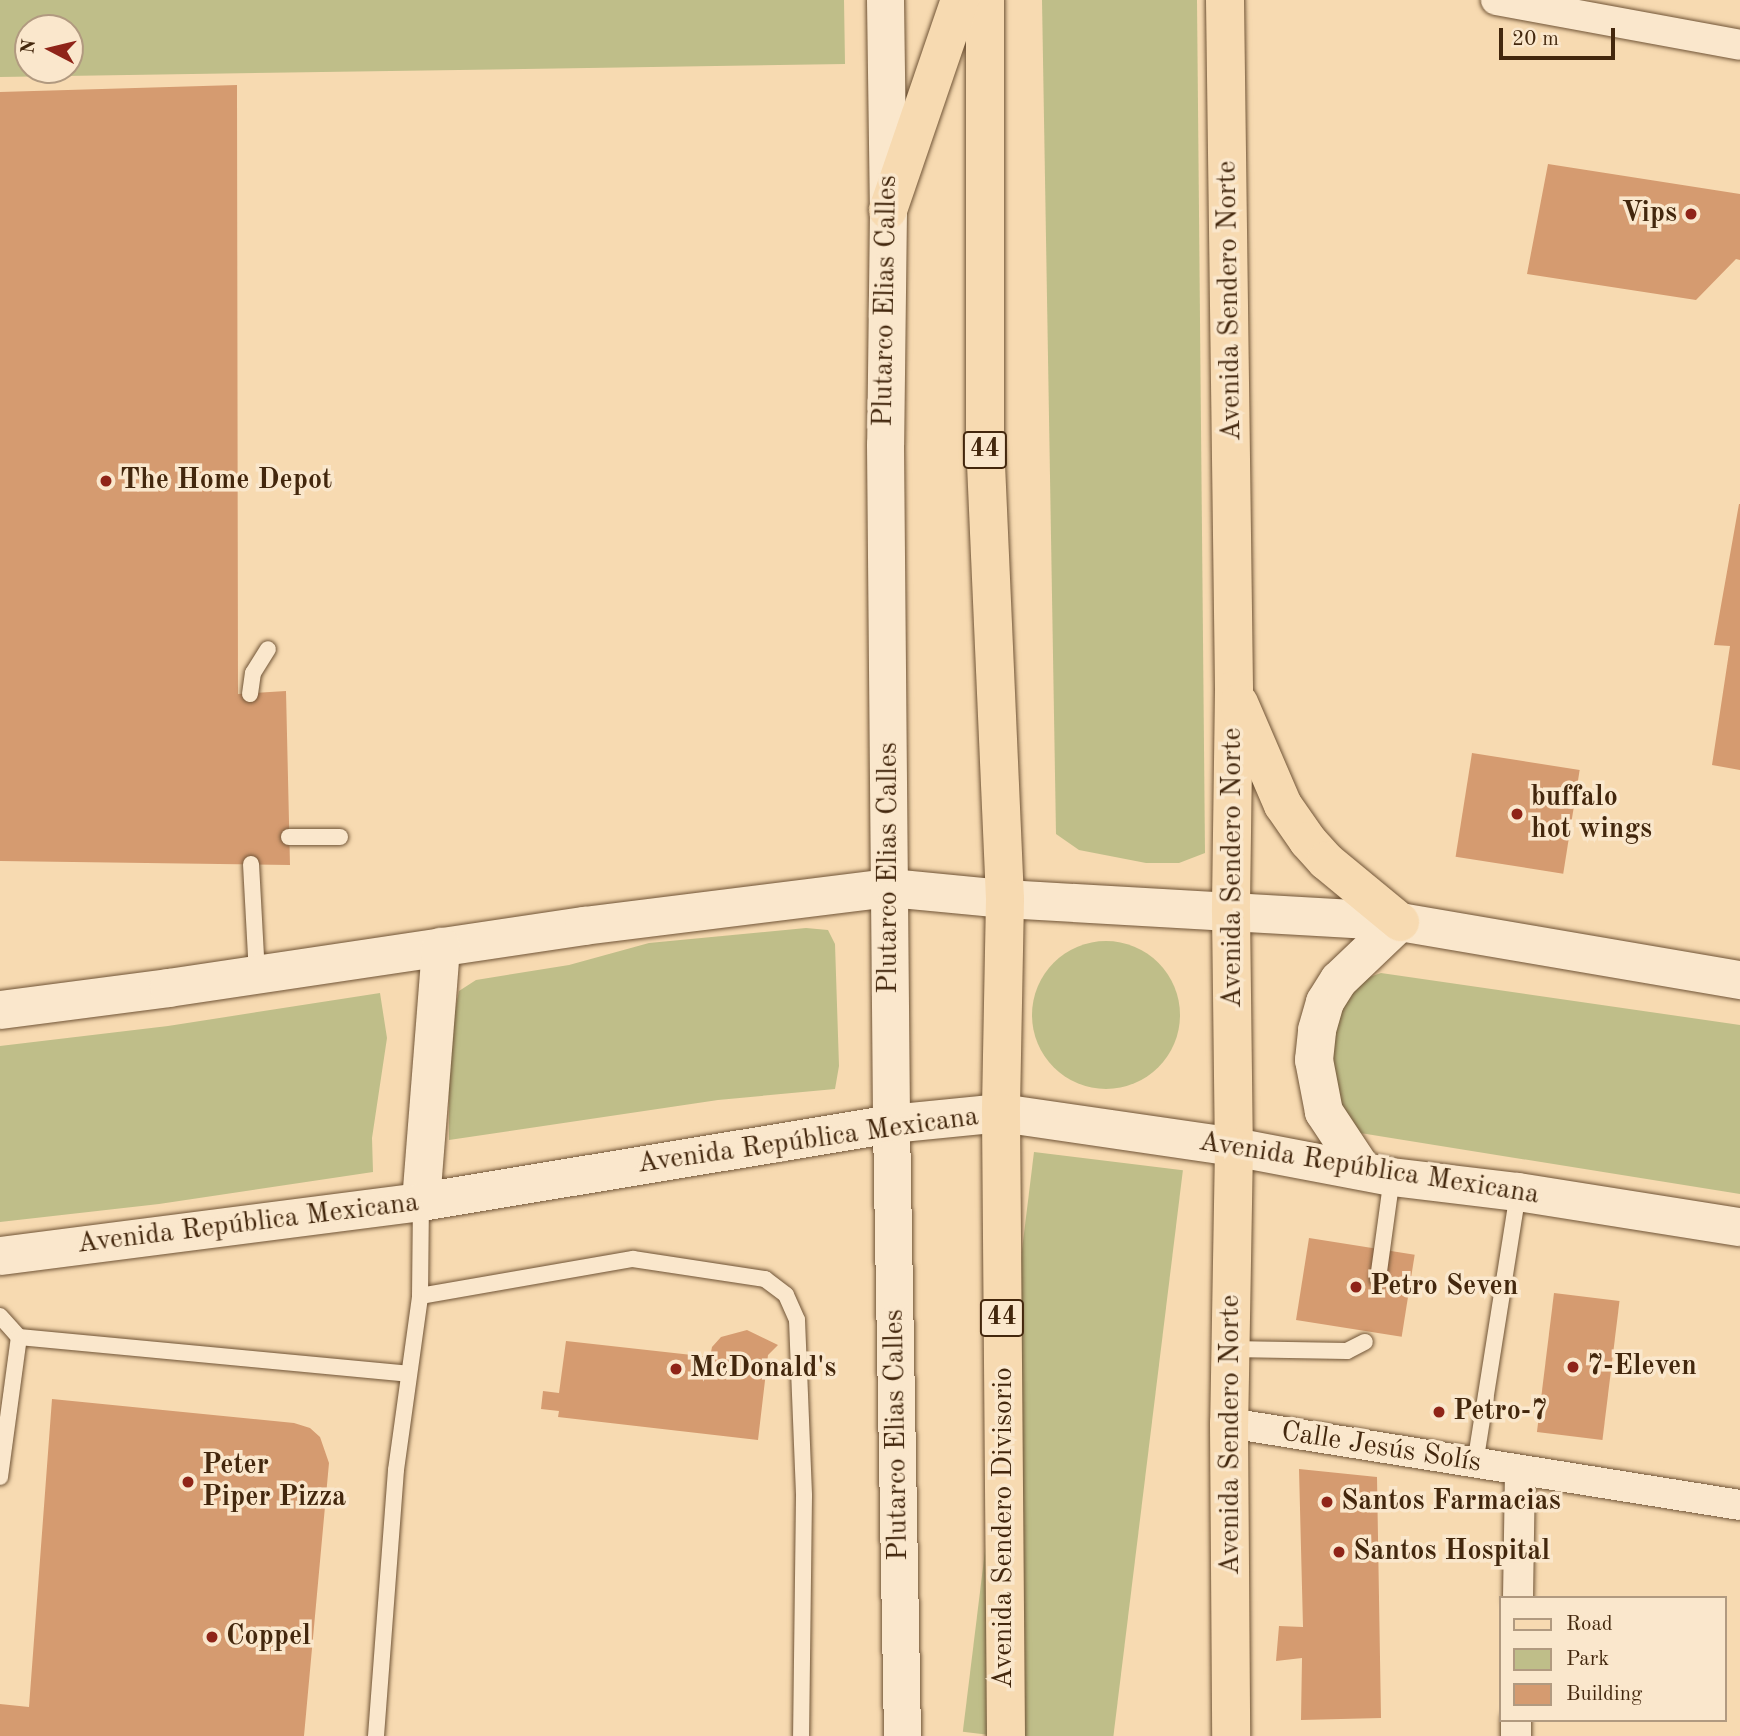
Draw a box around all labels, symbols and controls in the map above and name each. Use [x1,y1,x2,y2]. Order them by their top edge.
north arrow [14,14,84,84]
scale bar [1502,14,1618,58]
text: 20 m [1512,29,1559,50]
text: N [19,38,40,55]
street label: Avenida Sendero Norte [1211,160,1249,442]
street label: Plutarco Elias Calles [867,175,905,427]
place label: Vips [1622,197,1677,231]
marker: Vips [1683,206,1699,222]
road number: 44 [962,428,1008,472]
place label: The Home Depot [120,464,332,498]
marker: The Home Depot [98,473,114,489]
street label: Avenida Sendero Norte [1216,728,1250,1008]
street label: Plutarco Elias Calles [872,742,906,994]
place label: buffalo hot wings [1531,781,1652,847]
marker: buffalo hot wings [1509,806,1525,822]
street label: Avenida República Mexicana [635,1100,981,1182]
street label: Avenida República Mexicana [1196,1125,1542,1213]
street label: Avenida República Mexicana [75,1186,421,1262]
place label: Petro Seven [1370,1270,1518,1304]
marker: Petro Seven [1348,1279,1364,1295]
street label: Avenida Sendero Norte [1214,1295,1248,1575]
road number: 44 [979,1296,1025,1340]
street label: Plutarco Elias Calles [878,1309,916,1561]
place label: 7-Eleven [1587,1350,1697,1384]
place label: McDonald's [690,1352,836,1386]
marker: 7-Eleven [1565,1359,1581,1375]
marker: McDonald's [668,1361,684,1377]
street label: Avenida Sendero Divisorio [987,1367,1021,1689]
place label: Petro-7 [1453,1395,1547,1429]
marker: Petro-7 [1431,1404,1447,1420]
street label: Calle Jesús Solís [1279,1416,1483,1480]
place label: Peter Piper Pizza [202,1449,346,1515]
marker: Peter Piper Pizza [180,1474,196,1490]
place label: Santos Farmacias [1341,1485,1561,1519]
marker: Santos Farmacias [1319,1494,1335,1510]
place label: Santos Hospital [1353,1535,1550,1569]
marker: Santos Hospital [1331,1544,1347,1560]
legend [1498,1596,1726,1722]
text: Road [1566,1614,1613,1635]
place label: Coppel [226,1620,311,1654]
marker: Coppel [204,1629,220,1645]
text: Park [1566,1649,1609,1670]
text: Building [1566,1684,1642,1705]

